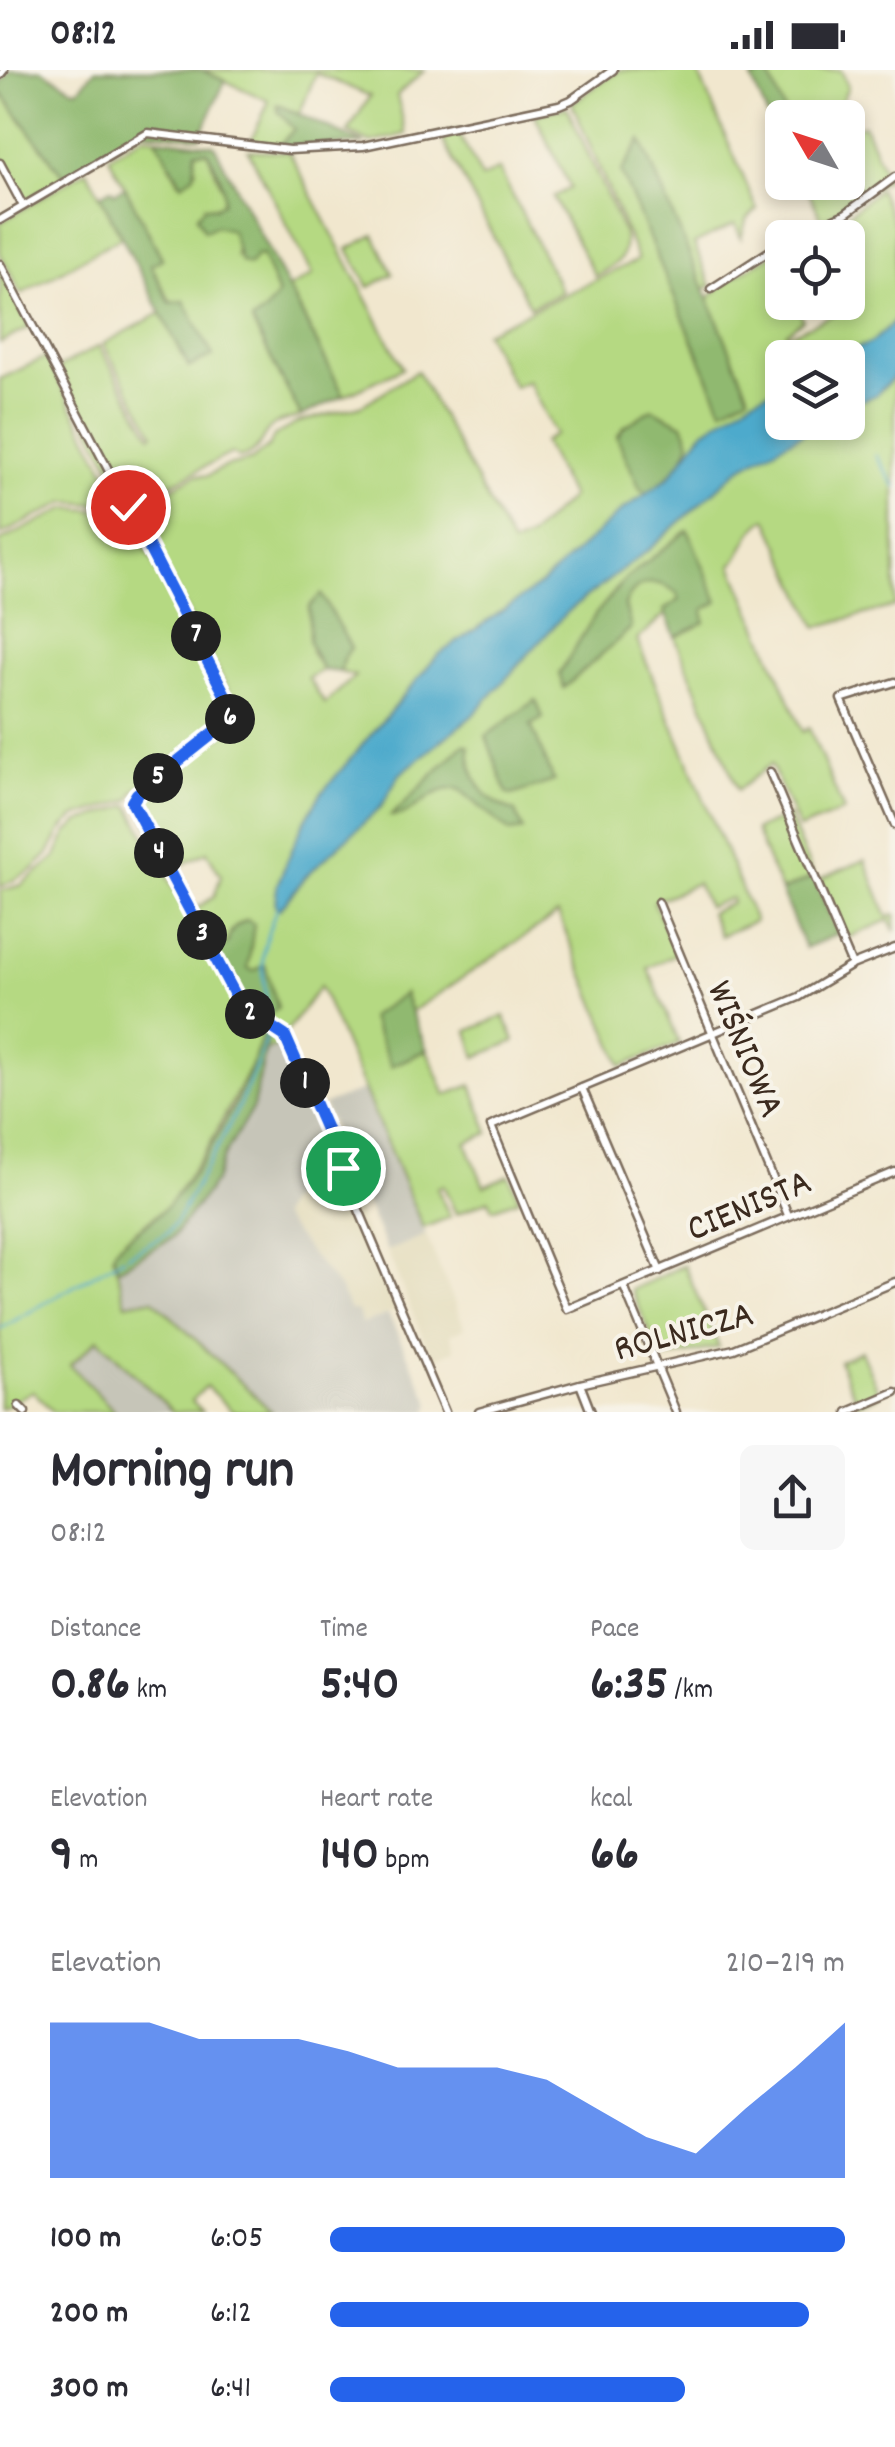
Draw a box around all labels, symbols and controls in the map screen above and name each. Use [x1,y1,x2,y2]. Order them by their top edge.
text: 08:12 [50,8,117,63]
north arrow [765,100,865,200]
map controls [765,100,865,440]
button: locate [765,220,865,320]
button: layers [765,340,865,440]
pin [86,465,171,550]
icon: check [101,480,156,535]
pin: 7 [171,611,221,661]
text: 7 [191,616,201,656]
pin: 6 [205,694,255,744]
text: 6 [223,699,237,739]
pin: 5 [133,753,183,803]
text: 5 [152,758,164,798]
pin: 4 [134,828,184,878]
text: 4 [153,833,165,873]
pin: 3 [177,910,227,960]
text: 3 [196,915,208,955]
street label: WIŚNIOWA [689,973,796,1127]
pin: 2 [225,989,275,1039]
text: 2 [244,994,256,1034]
pin: 1 [280,1058,330,1108]
text: 1 [302,1063,308,1103]
pin [301,1126,386,1211]
icon: arrive [316,1141,371,1196]
street label: CIENISTA [679,1157,821,1259]
street label: ROLNICZA [608,1289,760,1379]
text: Morning run [50,1435,294,1514]
button: share [740,1445,845,1550]
text: 08:12 [50,1512,107,1558]
text: Distance [50,1611,141,1651]
text: Time [320,1611,368,1651]
text: Pace [590,1611,639,1651]
text: 0.86 [50,1651,130,1723]
text: 5:40 [320,1651,399,1723]
text: 6:35 [590,1651,668,1723]
text: km [130,1672,167,1712]
text: /km [668,1672,713,1712]
text: Elevation [50,1781,147,1821]
text: Heart rate [320,1781,433,1821]
text: kcal [590,1781,633,1821]
text: 9 [50,1821,73,1893]
text: 140 [320,1821,379,1893]
text: 66 [590,1821,639,1893]
text: m [73,1842,99,1882]
text: bpm [379,1842,430,1882]
text: Elevation [50,1942,161,1988]
text: 210–219 m [726,1942,845,1988]
text: 100 m [50,2217,121,2263]
text: 6:05 [210,2217,263,2263]
text: 200 m [50,2292,128,2338]
text: 6:12 [210,2292,252,2338]
text: 300 m [50,2367,128,2413]
text: 6:41 [210,2367,251,2413]

